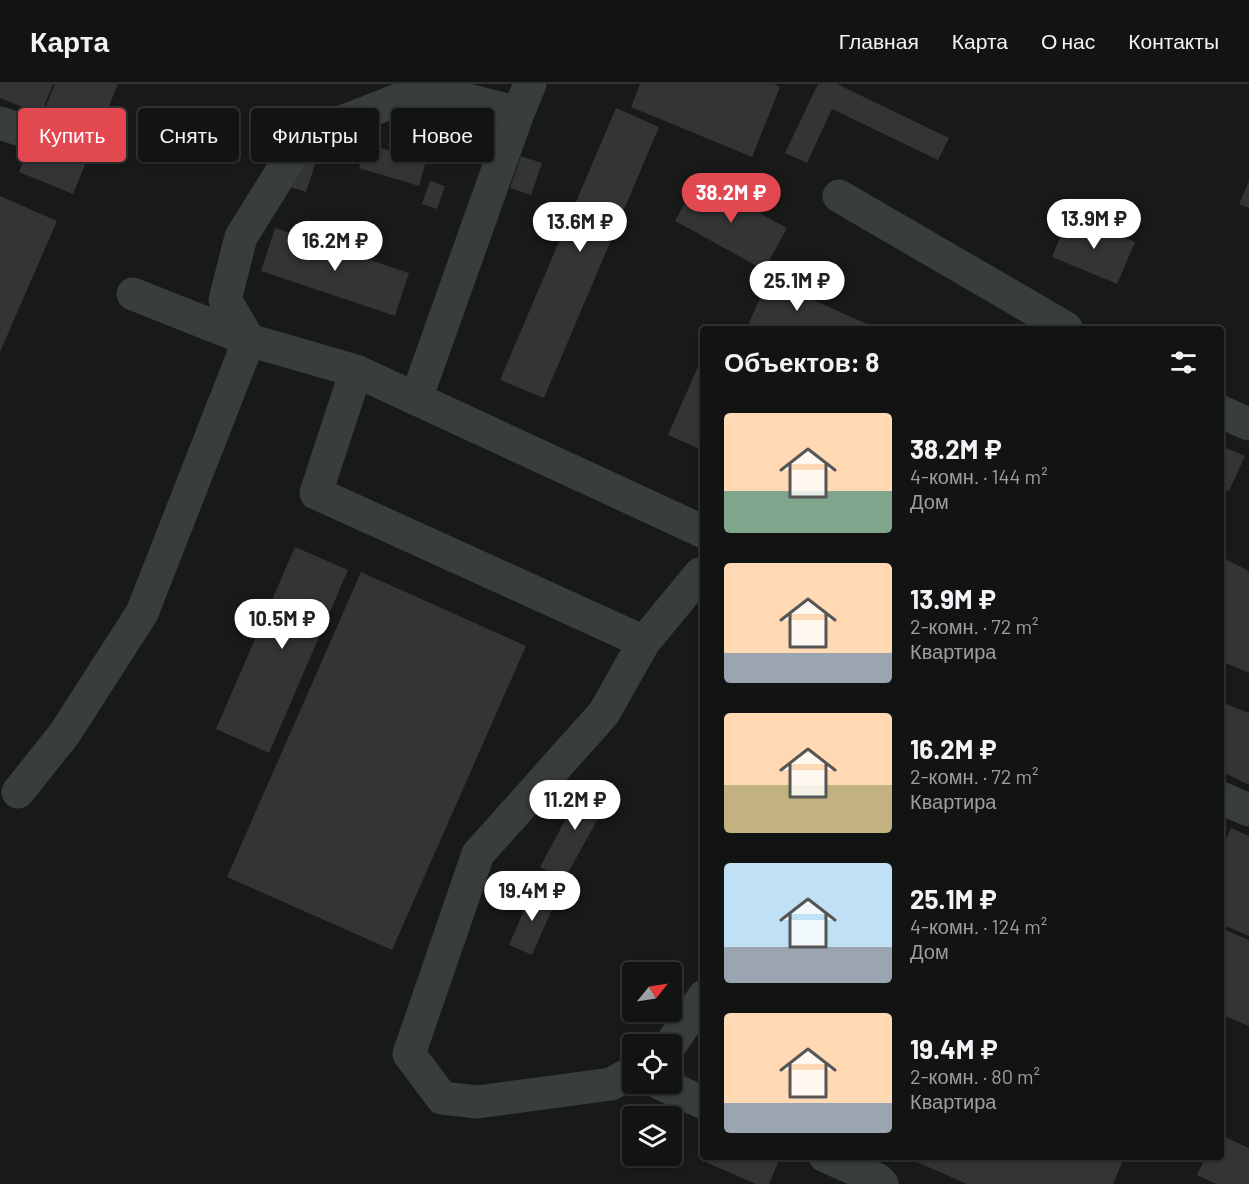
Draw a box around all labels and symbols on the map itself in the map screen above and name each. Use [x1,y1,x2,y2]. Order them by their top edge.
pin: 38.2M ₽ [676,173,786,224]
pin: 13.9M ₽ [1039,199,1149,250]
pin: 13.6M ₽ [525,202,635,253]
pin: 16.2M ₽ [280,221,390,272]
pin: 25.1M ₽ [742,261,852,312]
pin: 10.5M ₽ [227,599,337,650]
pin: 11.2M ₽ [520,780,630,831]
pin: 19.4M ₽ [477,871,587,922]
north arrow [622,962,682,1022]

